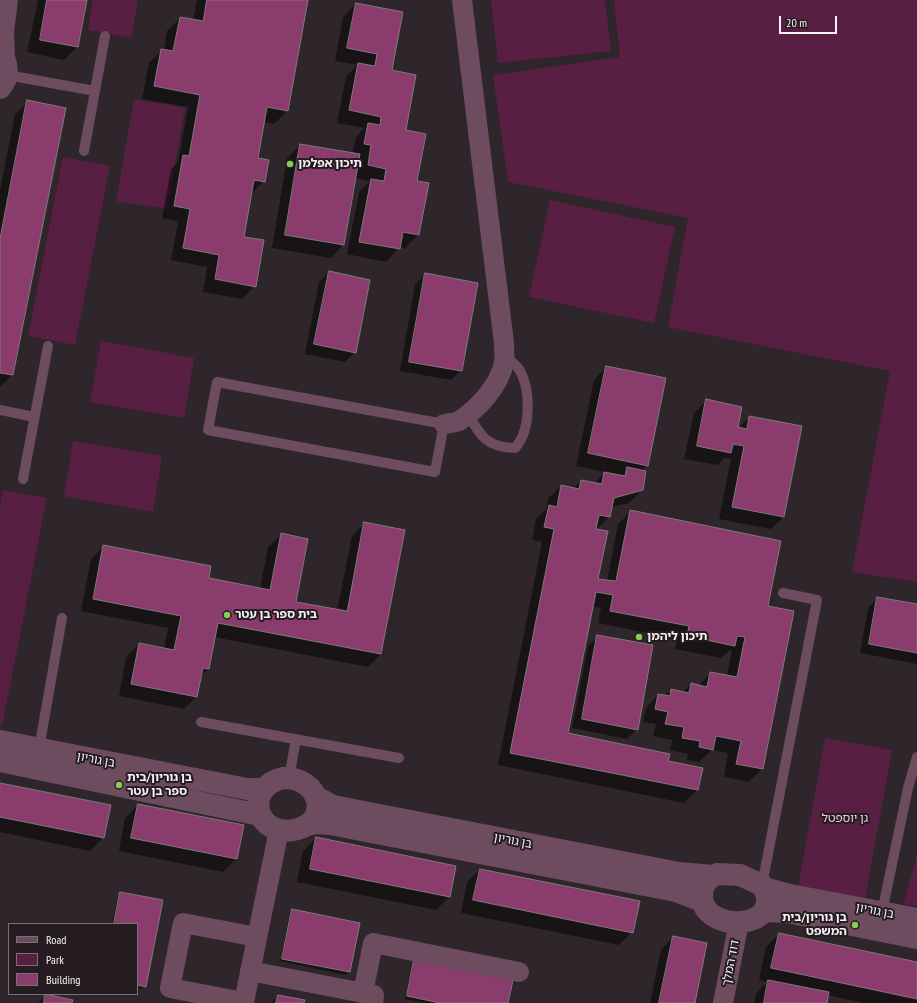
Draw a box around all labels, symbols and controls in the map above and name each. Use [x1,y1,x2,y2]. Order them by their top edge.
scale bar [781,8,839,34]
text: 20 m [786,15,807,30]
place label: תיכון אפלמן [298,157,362,171]
marker: תיכון אפלמן [285,159,295,169]
place label: בית ספר בן עטר [235,608,317,622]
marker: בית ספר בן עטר [222,610,232,620]
place label: תיכון ליהמן [647,630,707,644]
marker: תיכון ליהמן [634,632,644,642]
street label: בן גוריון [76,749,116,771]
place label: בן גוריון/בית ספר בן עטר [127,771,192,799]
marker: בן גוריון/בית ספר בן עטר [114,780,124,790]
park label: גן יוספטל [822,812,868,826]
street label: בן גוריון [493,830,533,852]
street label: בן גוריון [855,900,895,922]
place label: בן גוריון/בית המשפט [782,911,847,939]
marker: בן גוריון/בית המשפט [850,920,860,930]
legend [8,923,138,995]
text: Road [46,932,66,947]
street label: דוד המלך [719,939,743,987]
text: Park [46,952,64,967]
text: Building [46,972,81,987]

